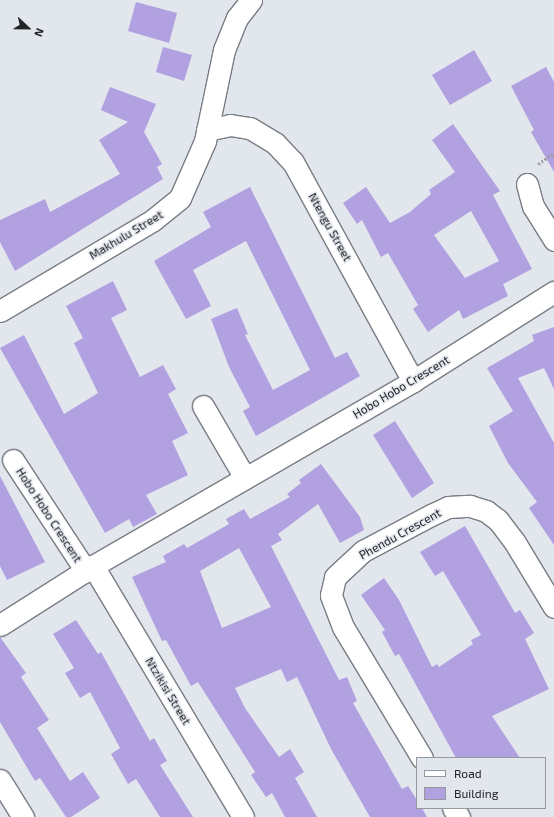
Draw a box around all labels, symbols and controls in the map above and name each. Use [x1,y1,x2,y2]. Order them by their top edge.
north arrow [8,8,48,48]
text: N [32,27,47,39]
street label: Ntengu Street [305,190,355,264]
street label: Makhulu Street [87,207,165,263]
street label: Hobo Hobo Crescent [350,352,452,422]
street label: Hobo Hobo Crescent [13,465,85,565]
street label: Phendu Crescent [356,505,444,563]
street label: Ntzikisi Street [142,655,194,727]
legend [416,757,546,809]
text: Road [454,766,482,780]
text: Building [454,786,498,800]

